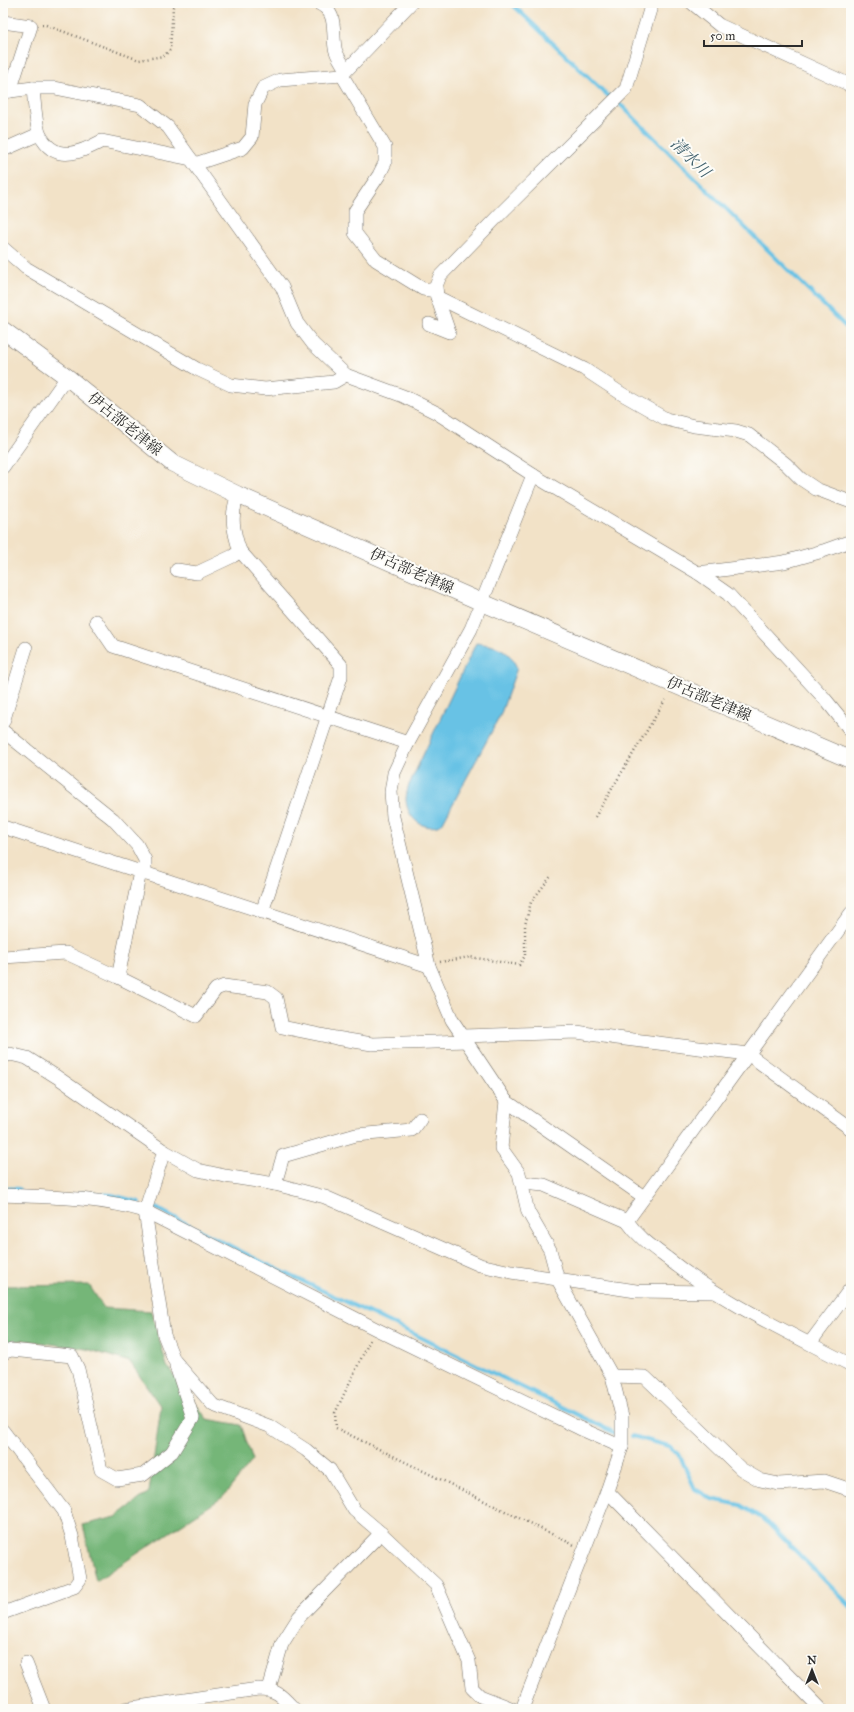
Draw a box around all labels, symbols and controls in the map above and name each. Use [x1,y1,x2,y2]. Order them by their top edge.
scale bar [704,22,802,48]
text: 50 m [710,29,735,43]
water label: 清水川 [667,134,716,182]
street label: 伊古部老津線 [84,389,166,459]
street label: 伊古部老津線 [367,544,457,598]
street label: 伊古部老津線 [664,673,754,725]
north arrow [792,1650,832,1690]
text: N [807,1654,817,1667]

